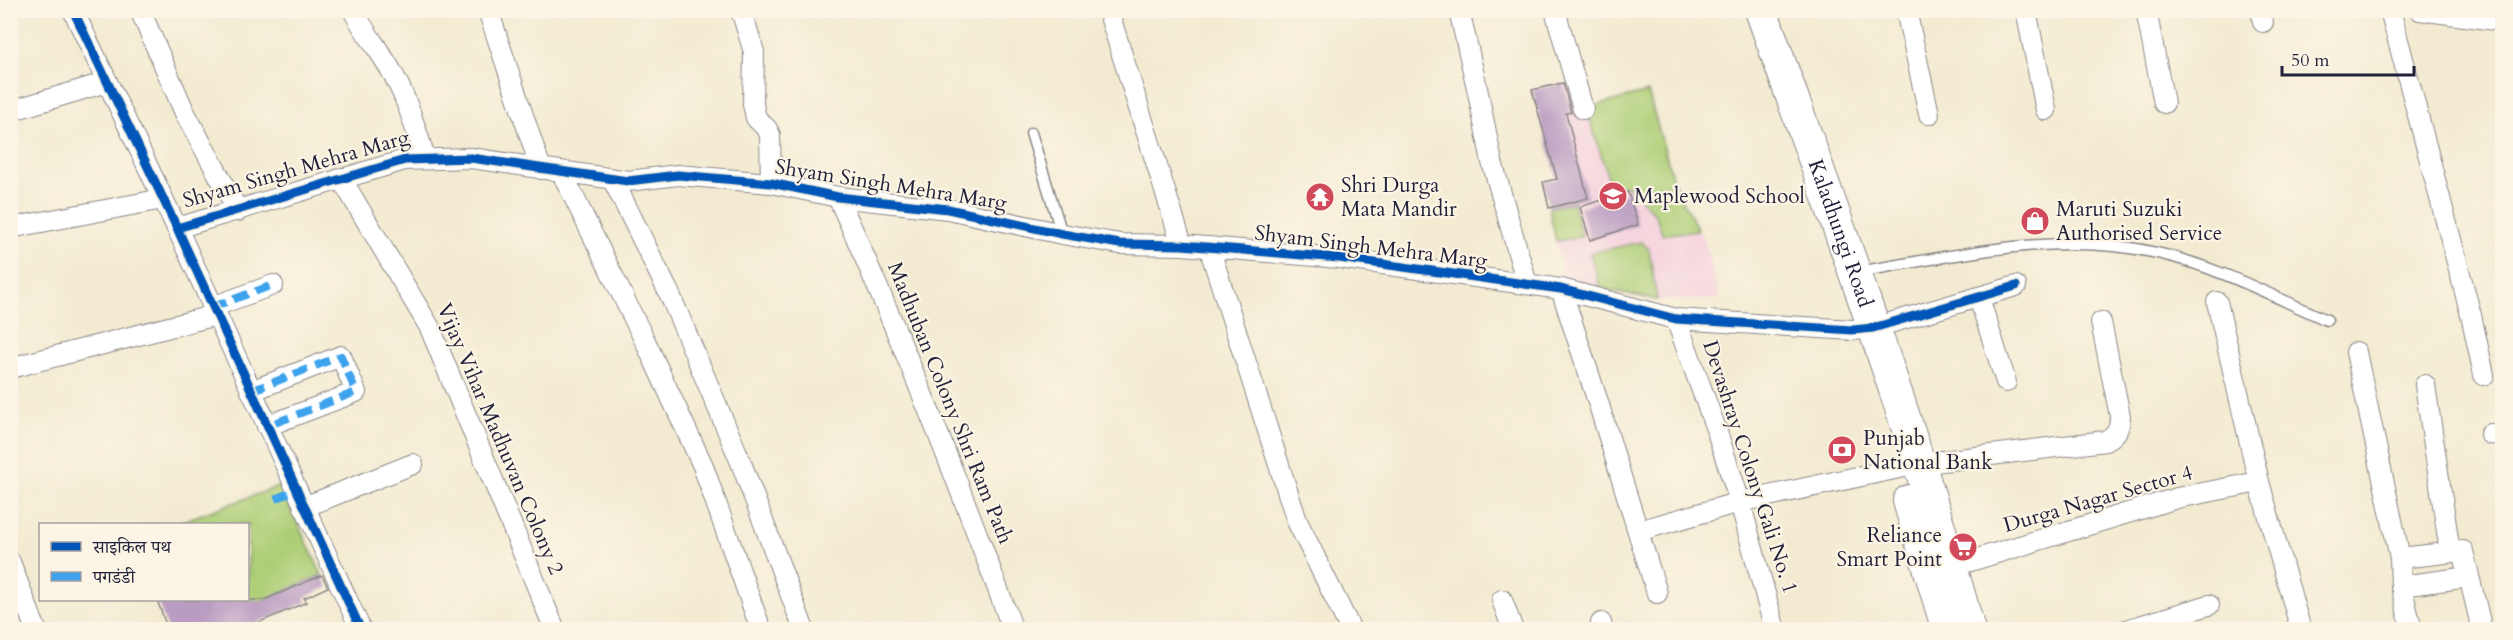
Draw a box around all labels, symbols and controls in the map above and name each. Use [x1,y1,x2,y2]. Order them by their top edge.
scale bar [2282,39,2414,77]
text: 50 m [2291,48,2330,73]
street label: Shyam Singh Mehra Marg [179,123,413,215]
street label: Shyam Singh Mehra Marg [773,152,1009,218]
street label: Kaladhungi Road [1801,155,1880,311]
place label: Shri Durga Mata Mandir [1341,171,1457,224]
school or university icon: Maplewood School [1597,180,1629,212]
temple icon: Shri Durga Mata Mandir [1304,181,1336,213]
place label: Maplewood School [1634,182,1805,211]
place label: Maruti Suzuki Authorised Service [2056,195,2222,248]
shop icon: Maruti Suzuki Authorised Service [2019,205,2051,237]
street label: Shyam Singh Mehra Marg [1253,218,1489,276]
street label: Madhuban Colony Shri Ram Path [880,258,1020,549]
street label: Vijay Vihar Madhuvan Colony 2 [430,299,571,579]
street label: Devashray Colony Gali No. 1 [1695,337,1805,597]
place label: Punjab National Bank [1863,424,1993,477]
bank icon: Punjab National Bank [1826,434,1858,466]
street label: Durga Nagar Sector 4 [2000,458,2196,540]
place label: Reliance Smart Point [1836,521,1942,574]
legend [39,523,249,601]
supermarket icon: Reliance Smart Point [1947,531,1979,563]
text: साइकिल पथ [92,535,173,560]
text: पगडंडी [92,565,136,590]

